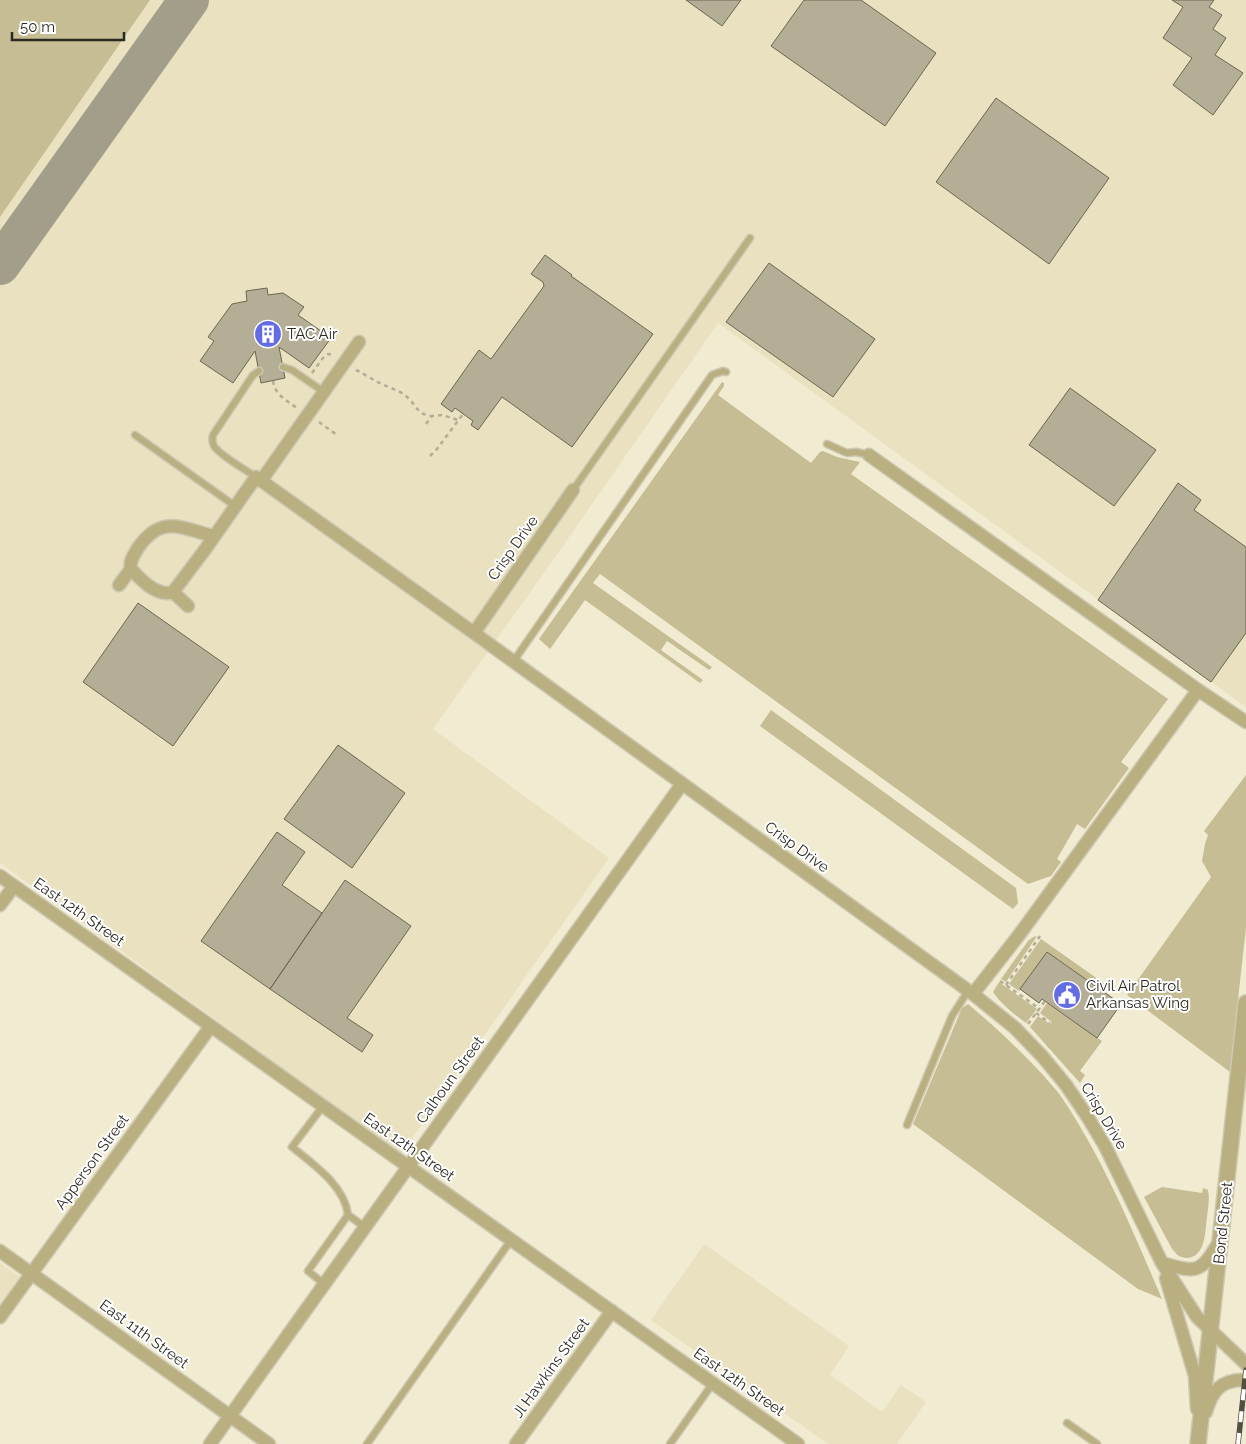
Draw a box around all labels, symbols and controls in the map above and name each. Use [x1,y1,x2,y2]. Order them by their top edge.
scale bar [12,10,125,42]
text: 50 m [20,18,55,36]
building icon: TAC Air [253,319,283,349]
place label: TAC Air [287,325,338,343]
street label: Crisp Drive [484,512,542,584]
street label: Crisp Drive [761,818,833,876]
street label: East 12th Street [30,874,128,950]
place label: Civil Air Patrol Arkansas Wing [1086,977,1189,1012]
public building icon: Civil Air Patrol Arkansas Wing [1052,980,1082,1010]
street label: Calhoun Street [412,1033,488,1127]
street label: Crisp Drive [1077,1079,1131,1153]
street label: East 12th Street [360,1109,458,1185]
street label: Apperson Street [51,1111,133,1213]
street label: Bond Street [1210,1181,1236,1265]
street label: East 11th Street [96,1296,192,1372]
street label: Jl Hawkins Street [509,1315,593,1421]
street label: East 12th Street [690,1344,788,1420]

